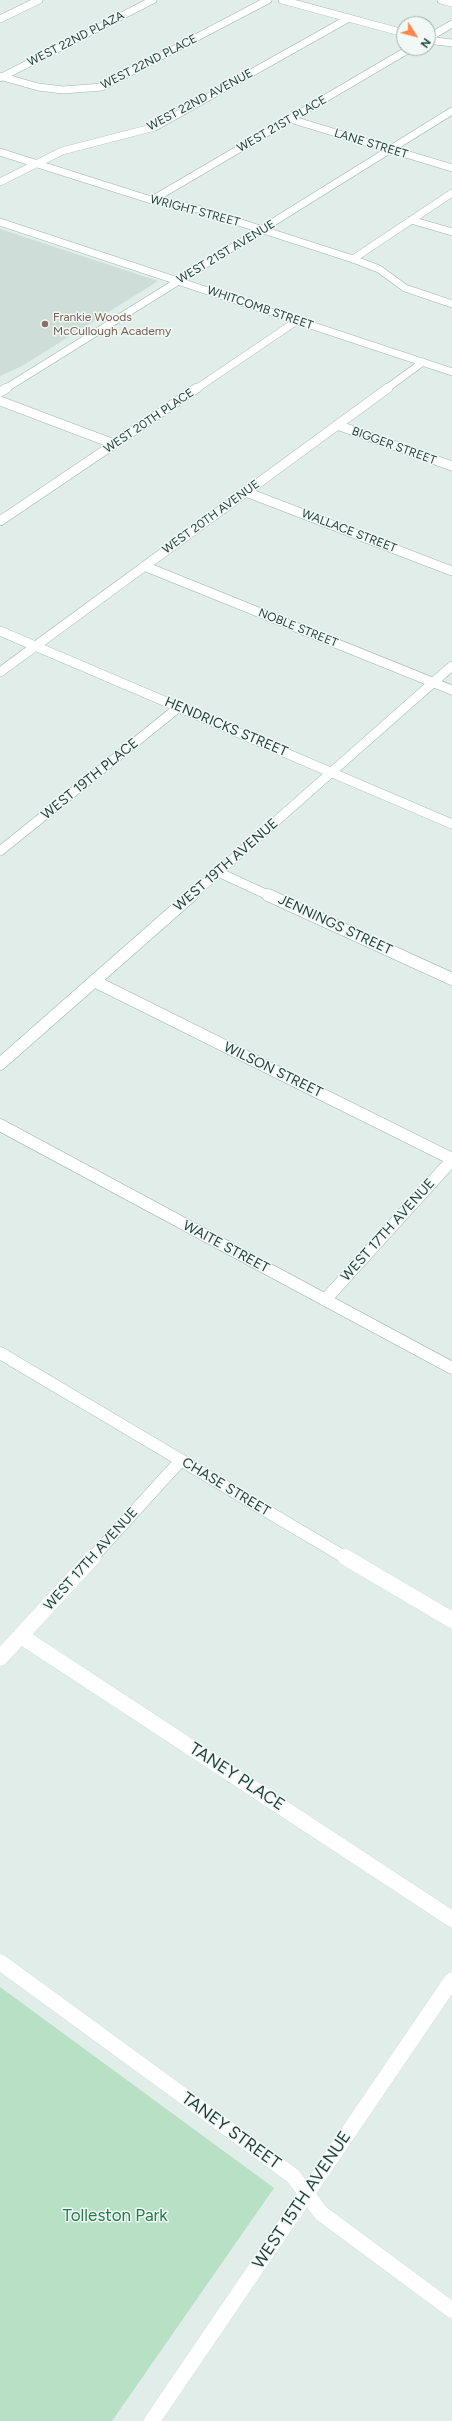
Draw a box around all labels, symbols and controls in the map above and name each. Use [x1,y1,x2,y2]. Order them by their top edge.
street label: WEST 22ND PLAZA [25,8,127,70]
north arrow [396,16,436,56]
street label: WEST 22ND PLACE [98,31,200,93]
text: N [418,35,433,50]
street label: WEST 22ND AVENUE [145,66,255,134]
street label: WEST 21ST PLACE [235,93,329,155]
street label: LANE STREET [333,126,409,162]
street label: WRIGHT STREET [149,192,241,230]
street label: WEST 21ST AVENUE [174,217,278,287]
street label: WHITCOMB STREET [205,283,315,333]
place label: Frankie Woods McCullough Academy [53,310,171,338]
marker: Frankie Woods McCullough Academy [40,319,50,329]
street label: WEST 20TH PLACE [101,386,197,456]
street label: BIGGER STREET [350,424,438,468]
street label: WEST 20TH AVENUE [160,477,262,557]
street label: WALLACE STREET [299,506,399,556]
street label: NOBLE STREET [256,605,340,651]
street label: HENDRICKS STREET [162,693,290,761]
street label: WEST 19TH PLACE [38,735,142,823]
street label: WEST 19TH AVENUE [170,815,282,915]
street label: JENNINGS STREET [275,891,395,959]
street label: WILSON STREET [221,1039,325,1101]
street label: WEST 17TH AVENUE [337,1175,439,1285]
street label: WAITE STREET [180,1217,272,1277]
street label: CHASE STREET [179,1454,273,1520]
street label: WEST 17TH AVENUE [40,1504,142,1614]
street label: TANEY PLACE [186,1739,288,1815]
street label: TANEY STREET [178,2088,284,2174]
street label: WEST 15TH AVENUE [248,2127,356,2273]
park label: Tolleston Park [62,2206,168,2226]

